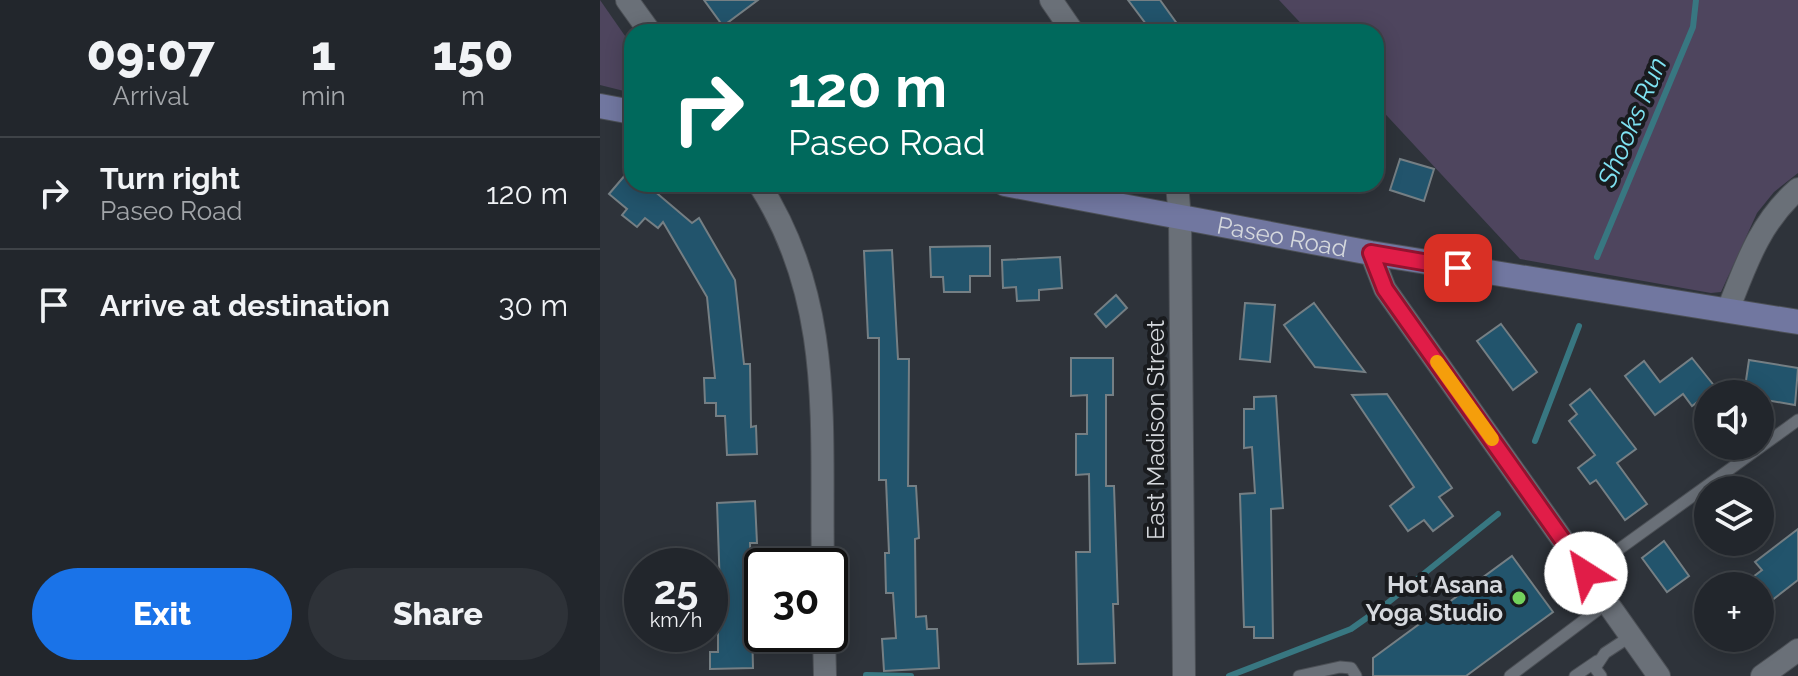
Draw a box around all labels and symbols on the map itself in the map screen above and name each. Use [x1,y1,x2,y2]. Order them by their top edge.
water label: Shooks Run [1591,53,1673,192]
street label: Paseo Road [1215,210,1349,263]
pin [1424,234,1492,302]
street label: East Madison Street [1141,320,1170,540]
position arrow [1544,531,1628,615]
speed limit sign: 30 [744,548,848,652]
place label: Hot Asana Yoga Studio [1365,570,1503,627]
marker: Hot Asana Yoga Studio [1510,589,1528,607]

